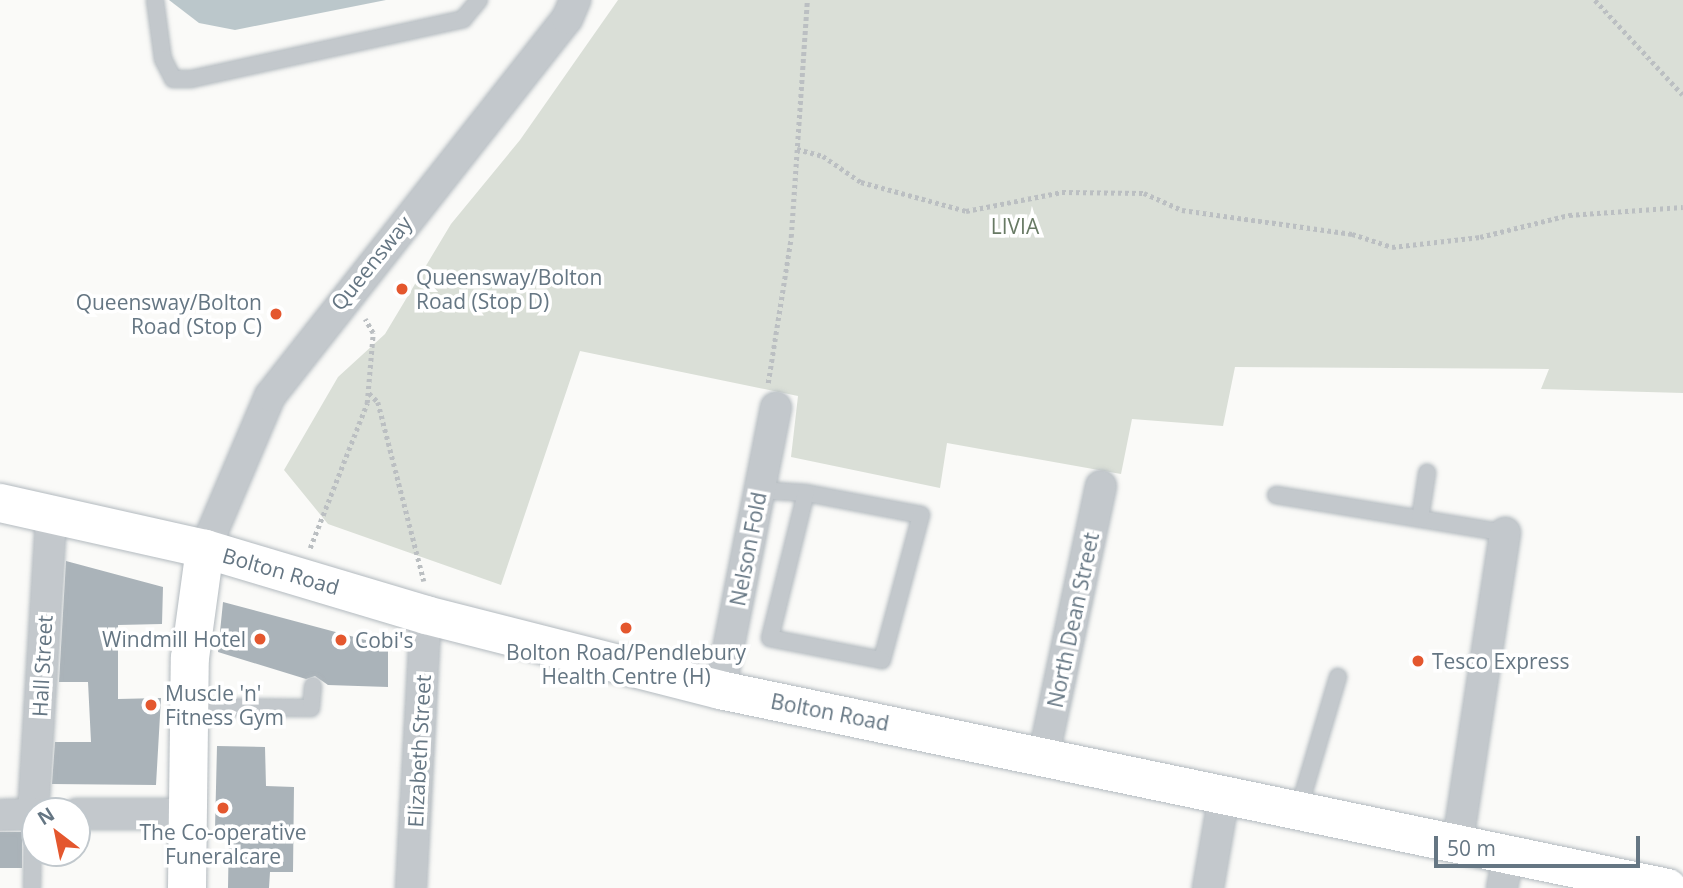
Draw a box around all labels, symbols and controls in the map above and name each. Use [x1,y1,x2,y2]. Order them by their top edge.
street label: Queensway [325,211,417,315]
park label: LIVIA [991,213,1039,239]
place label: Queensway/Bolton Road (Stop D) [416,264,602,314]
marker: Queensway/Bolton Road (Stop D) [394,281,410,297]
place label: Queensway/Bolton Road (Stop C) [76,289,262,339]
marker: Queensway/Bolton Road (Stop C) [268,306,284,322]
street label: Nelson Fold [725,490,771,608]
street label: North Dean Street [1042,530,1104,710]
street label: Bolton Road [220,542,342,600]
street label: Hall Street [27,614,57,718]
marker: Bolton Road/Pendlebury Health Centre (H) [618,620,634,636]
place label: Windmill Hotel [102,626,246,652]
place label: Cobi's [355,627,414,653]
marker: Windmill Hotel [252,631,268,647]
marker: Cobi's [333,632,349,648]
place label: Bolton Road/Pendlebury Health Centre (H) [506,639,746,689]
place label: Tesco Express [1432,648,1569,674]
marker: Tesco Express [1410,653,1426,669]
street label: Elizabeth Street [402,674,436,828]
place label: Muscle 'n' Fitness Gym [165,680,284,730]
street label: Bolton Road [769,688,891,736]
marker: Muscle 'n' Fitness Gym [143,697,159,713]
north arrow [21,797,91,867]
marker: The Co-operative Funeralcare [215,800,231,816]
text: N [32,801,59,831]
place label: The Co-operative Funeralcare [140,819,306,869]
scale bar [1438,822,1644,866]
text: 50 m [1447,834,1496,862]

